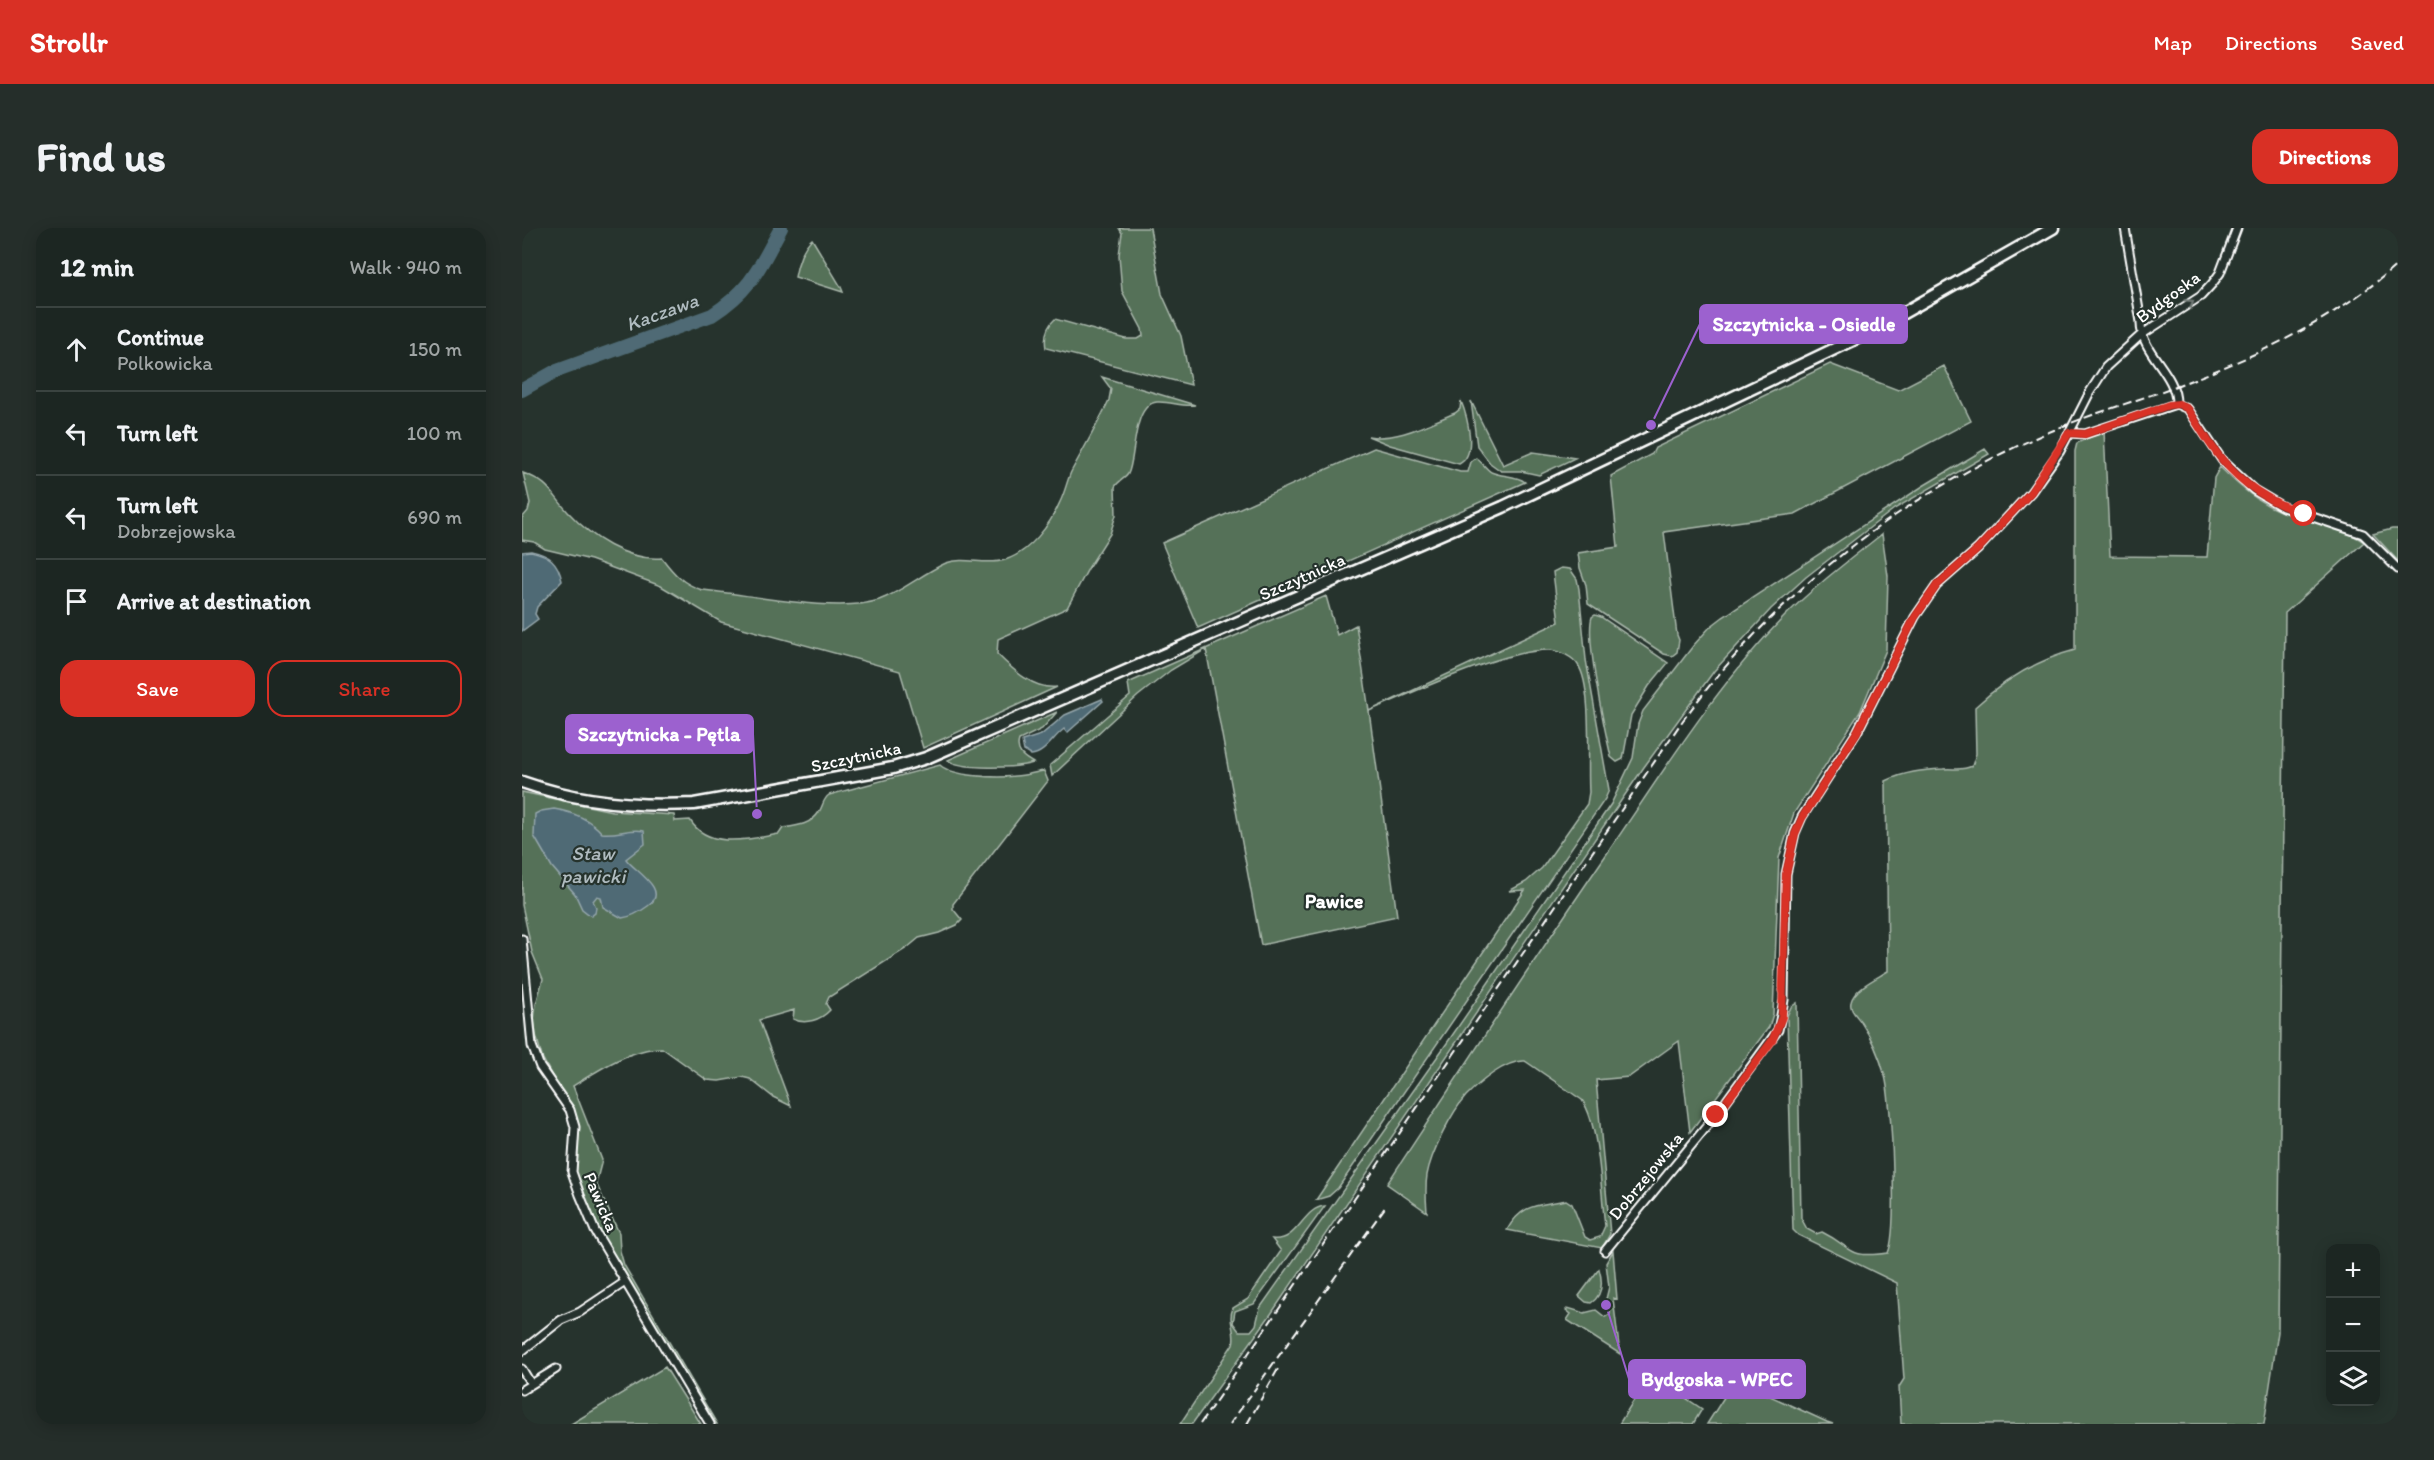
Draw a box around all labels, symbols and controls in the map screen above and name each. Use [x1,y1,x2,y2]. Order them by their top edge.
text: Strollr [30,25,108,59]
text: Map [2154,30,2192,55]
text: Directions [2225,30,2317,55]
text: Saved [2350,30,2404,55]
button: Directions [2252,129,2398,184]
text: Find us [36,131,166,182]
text: 12 min [60,251,134,283]
text: Walk · 940 m [349,255,462,279]
street label: Bydgoska [2132,266,2205,328]
water label: Kaczawa [622,288,702,336]
one-way arrow [2183,299,2194,310]
callout: Szczytnicka - Osiedle [1700,305,1907,343]
text: Szczytnicka - Osiedle [1713,312,1896,337]
text: Continue [117,324,204,351]
icon: ahead [60,333,93,366]
text: 150 m [409,337,462,361]
text: Polkowicka [117,351,213,375]
icon: left [60,417,93,450]
text: Turn left [117,420,198,447]
text: 100 m [407,421,462,445]
text: Turn left [117,492,198,519]
route start [2290,500,2316,526]
icon: left [60,501,93,534]
text: 690 m [407,505,462,529]
text: Dobrzejowska [117,519,236,543]
street label: Szczytnicka [1256,548,1348,606]
icon: arrive [60,585,93,618]
text: Arrive at destination [117,588,311,615]
button: Save [60,660,255,717]
button: Share [267,660,462,717]
callout: Szczytnicka - Pętla [566,715,753,753]
text: Szczytnicka - Pętla [578,722,741,747]
street label: Szczytnicka [809,737,903,777]
water label: Staw pawicki [561,841,627,888]
district label: Pawice [1305,889,1364,913]
route end [1702,1101,1728,1127]
street label: Dobrzejowska [1604,1127,1689,1224]
street label: Pawicka [579,1169,624,1236]
map controls [2326,1244,2380,1406]
button: + [2326,1244,2380,1298]
button: − [2326,1298,2380,1352]
button: layers [2326,1352,2380,1406]
callout: Bydgoska - WPEC [1629,1360,1805,1398]
text: Bydgoska - WPEC [1641,1367,1793,1392]

